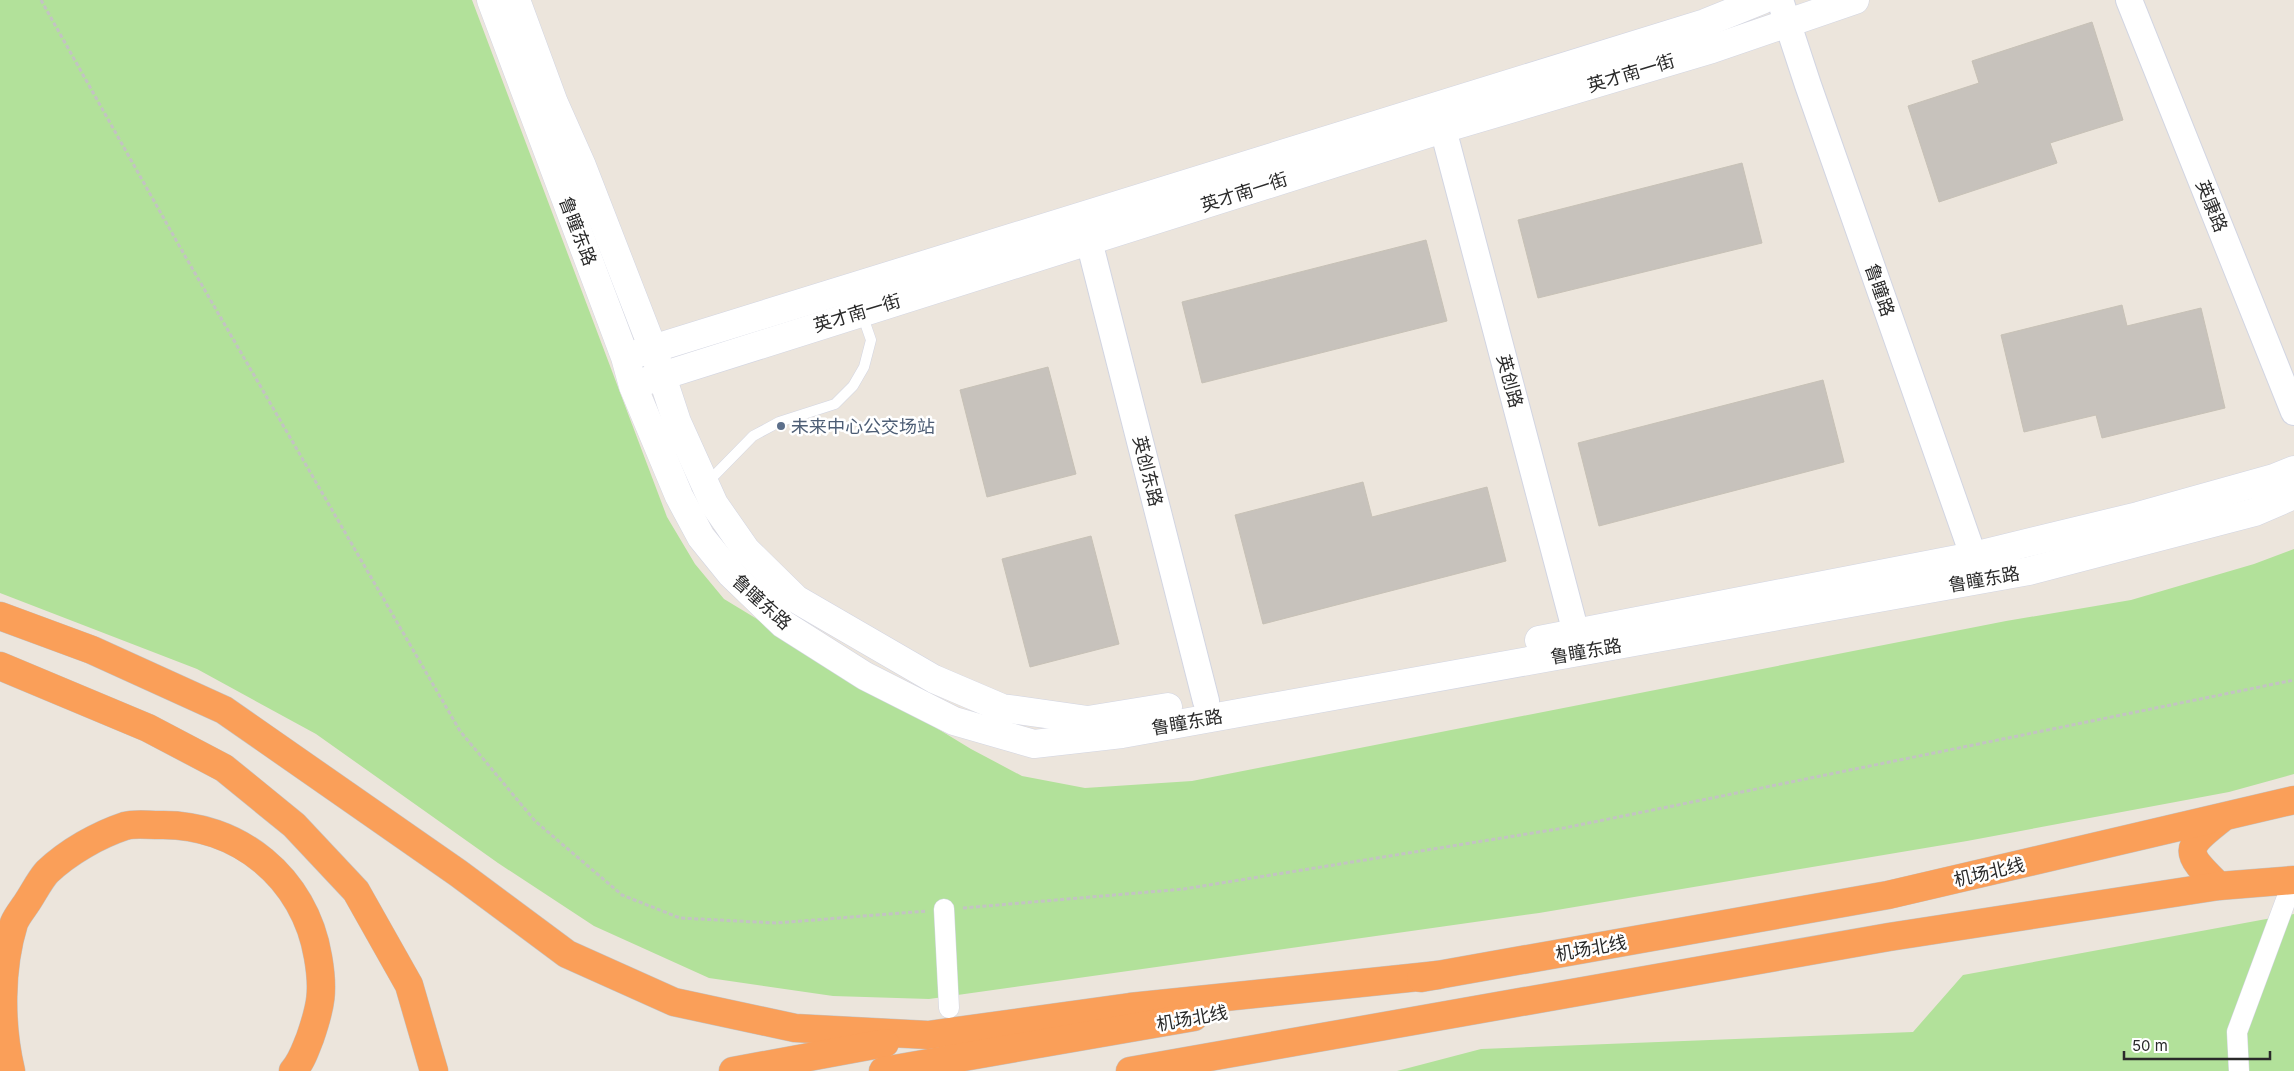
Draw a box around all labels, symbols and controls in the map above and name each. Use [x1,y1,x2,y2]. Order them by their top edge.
street label: 英才南一街 [1585,50,1677,96]
street label: 英才南一街 [1198,168,1290,216]
street label: 英康路 [2192,177,2232,235]
street label: 鲁瞳东路 [555,194,601,268]
street label: 鲁瞳路 [1861,261,1899,319]
street label: 英才南一街 [811,290,903,336]
street label: 英创路 [1493,352,1527,410]
place label: 未来中心公交场站 [791,416,935,437]
marker: 未来中心公交场站 [775,420,787,432]
street label: 英创东路 [1129,434,1167,508]
street label: 鲁瞳东路 [1947,562,2021,596]
street label: 鲁瞳东路 [728,570,796,634]
street label: 鲁瞳东路 [1549,634,1623,668]
street label: 鲁瞳东路 [1150,705,1224,739]
street label: 机场北线 [1952,854,2026,890]
street label: 机场北线 [1554,931,1628,965]
street label: 机场北线 [1155,1001,1229,1035]
scale bar [2124,1028,2270,1060]
text: 50 m [2132,1036,2168,1055]

